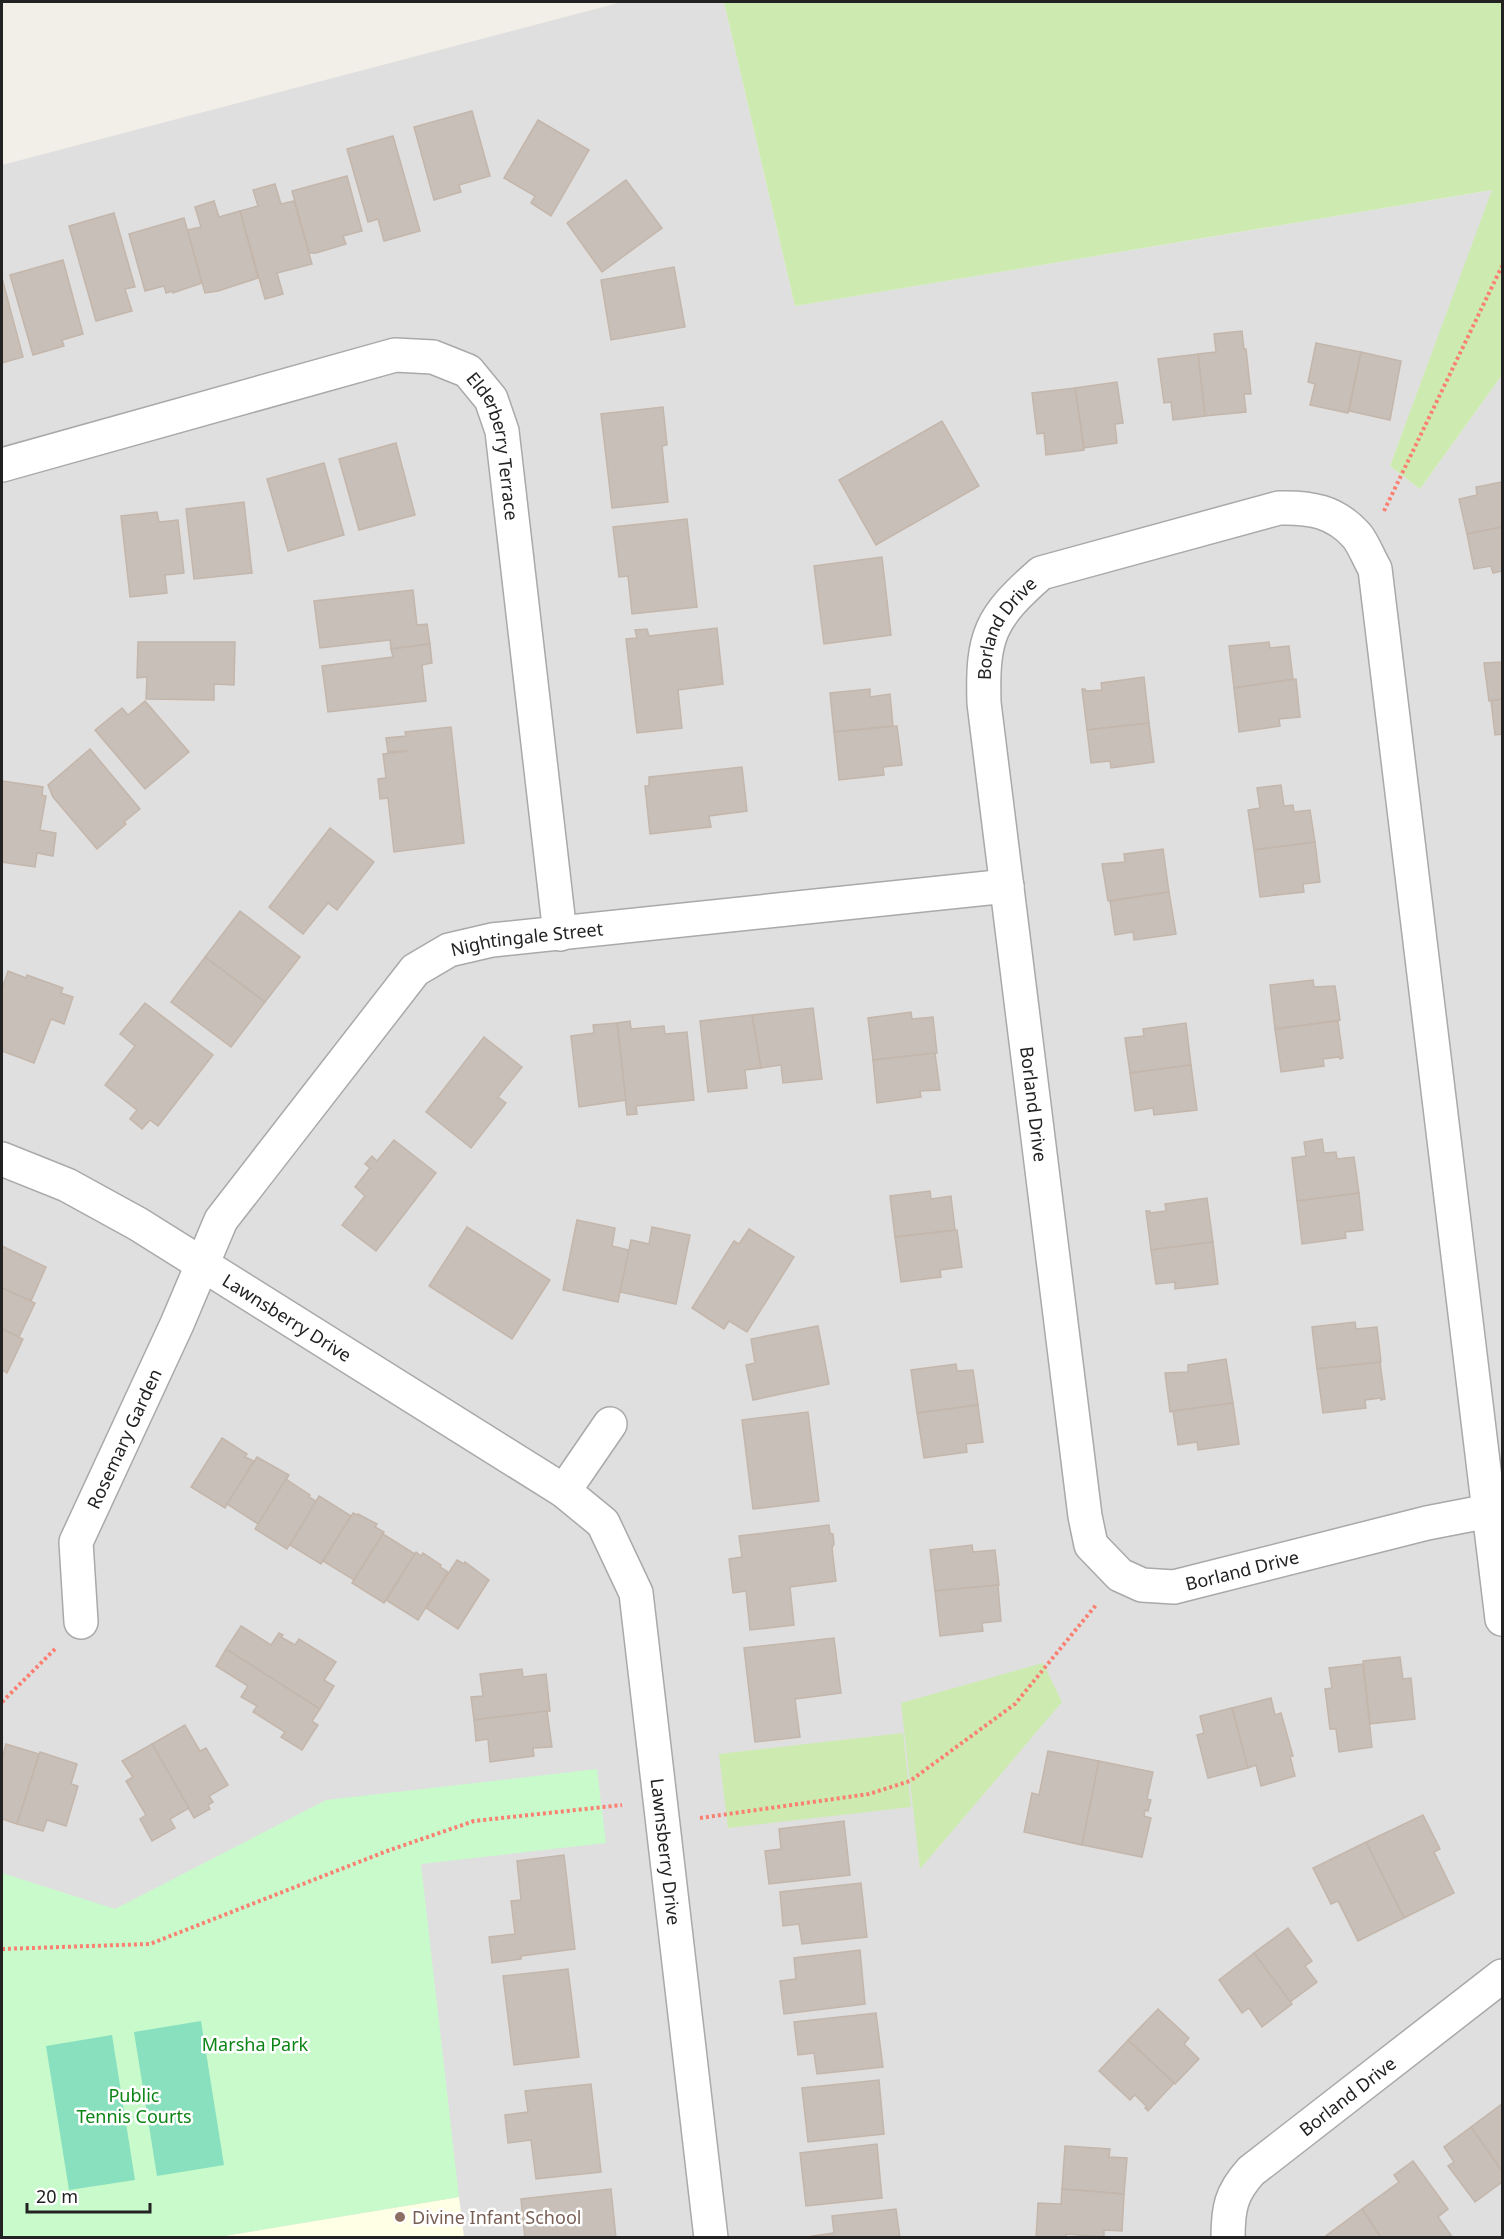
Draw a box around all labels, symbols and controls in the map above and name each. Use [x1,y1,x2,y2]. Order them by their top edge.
street label: Elderberry Terrace [461,367,524,522]
street label: Borland Drive [972,571,1041,680]
street label: Nightingale Street [448,916,605,961]
street label: Borland Drive [1015,1045,1053,1163]
street label: Lawnsberry Drive [218,1268,356,1367]
street label: Rosemary Garden [81,1365,167,1513]
street label: Borland Drive [1183,1544,1301,1596]
street label: Lawnsberry Drive [646,1777,687,1927]
park label: Marsha Park [202,2032,309,2056]
street label: Borland Drive [1294,2051,1401,2141]
park label: Public Tennis Courts [76,2083,192,2128]
scale bar [27,2176,150,2214]
text: 20 m [36,2184,78,2208]
place label: Divine Infant School [412,2205,581,2229]
marker: Divine Infant School [393,2210,407,2224]

